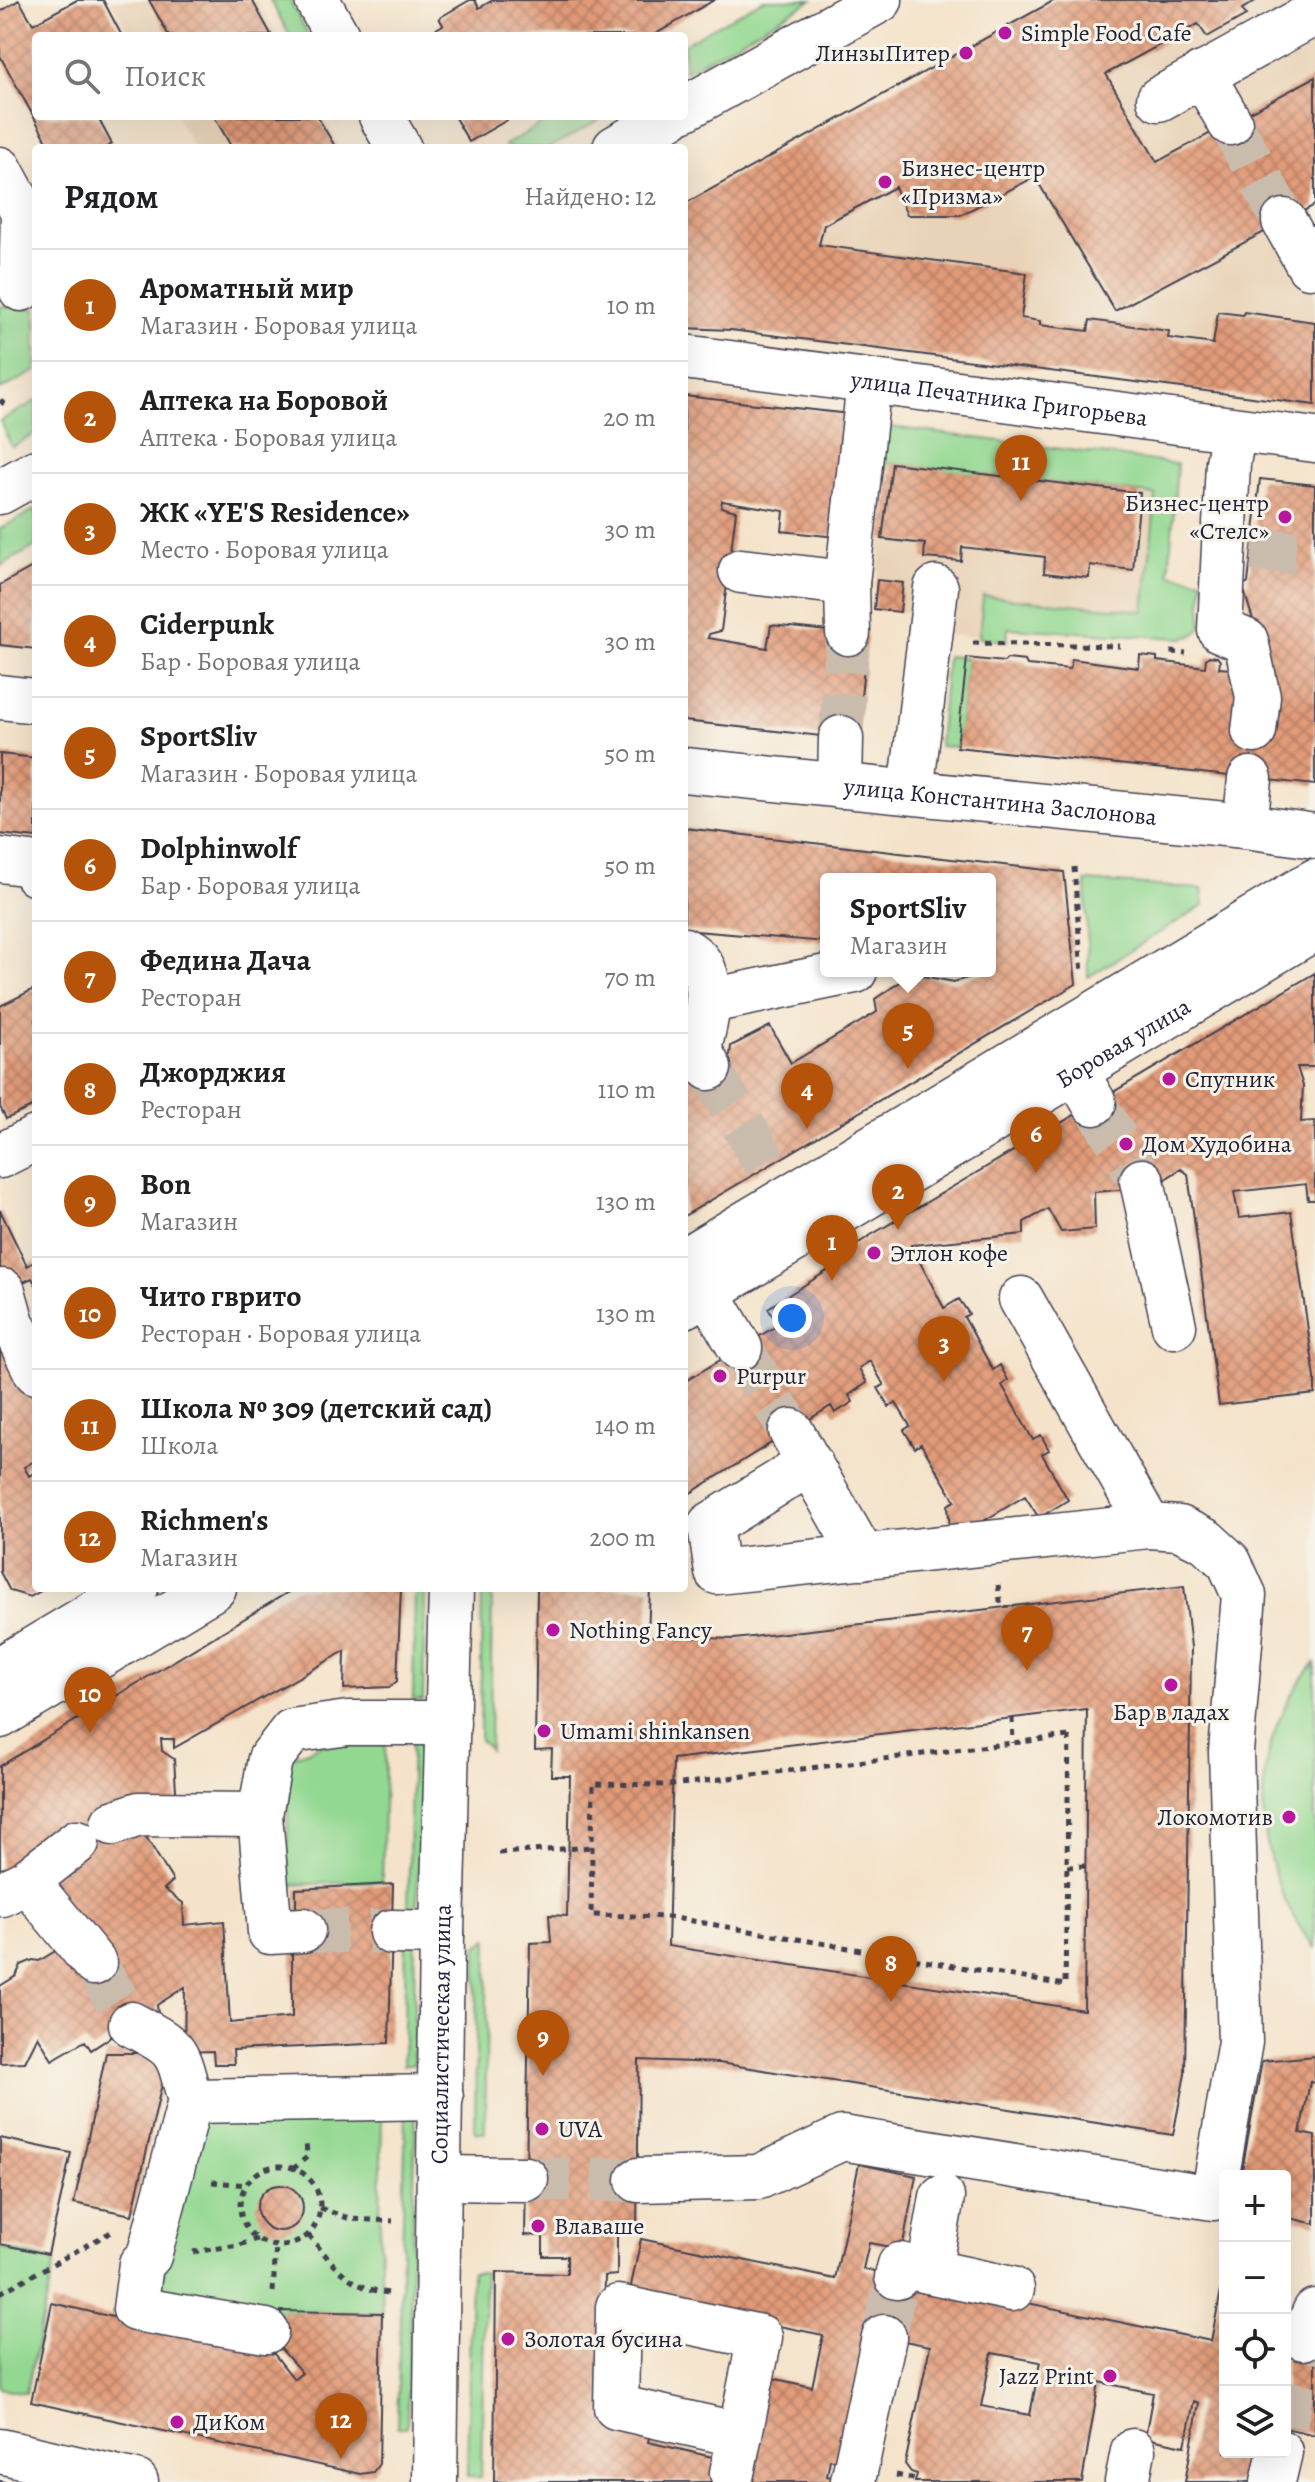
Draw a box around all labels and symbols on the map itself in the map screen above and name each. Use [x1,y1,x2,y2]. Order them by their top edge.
place label: Simple Food Cafe [1021,17,1191,49]
marker: Simple Food Cafe [996,24,1014,42]
place label: ЛинзыПитер [815,37,950,69]
marker: ЛинзыПитер [957,44,975,62]
place label: Бизнес-центр «Призма» [901,152,1045,212]
marker: Бизнес-центр «Призма» [876,173,894,191]
street label: улица Печатника Григорьева [848,363,1150,434]
pin: 11 [995,435,1047,501]
place label: Бизнес-центр «Стелс» [1125,487,1269,547]
marker: Бизнес-центр «Стелс» [1276,508,1294,526]
street label: улица Константина Заслонова [841,770,1158,833]
street label: Боровая улица [1050,990,1196,1096]
pin: 5 [882,1003,934,1069]
pin: 4 [781,1063,833,1129]
place label: Спутник [1185,1063,1275,1095]
marker: Спутник [1160,1070,1178,1088]
pin: 6 [1010,1107,1062,1173]
place label: Дом Худобина [1142,1128,1292,1160]
marker: Дом Худобина [1117,1135,1135,1153]
pin: 2 [872,1164,924,1230]
pin: 1 [806,1215,858,1281]
place label: Этлон кофе [890,1237,1008,1269]
marker: Этлон кофе [865,1244,883,1262]
your location [772,1298,812,1338]
pin: 3 [918,1316,970,1382]
place label: Purpur [736,1360,806,1392]
marker: Purpur [711,1367,729,1385]
pin: 7 [1001,1605,1053,1671]
place label: Nothing Fancy [569,1614,712,1646]
marker: Nothing Fancy [544,1621,562,1639]
pin: 10 [64,1667,116,1733]
marker: Бар в ладах [1162,1676,1180,1694]
place label: Бар в ладах [1113,1696,1229,1728]
place label: Umami shinkansen [560,1715,750,1747]
marker: Umami shinkansen [535,1722,553,1740]
place label: Локомотив [1157,1801,1273,1833]
marker: Локомотив [1280,1808,1298,1826]
street label: Социалистическая улица [423,1904,459,2164]
pin: 8 [865,1936,917,2002]
pin: 9 [517,2010,569,2076]
place label: UVA [558,2113,603,2145]
marker: UVA [533,2120,551,2138]
place label: Влаваше [554,2210,644,2242]
marker: Влаваше [529,2217,547,2235]
place label: Золотая бусина [524,2323,683,2355]
marker: Золотая бусина [499,2330,517,2348]
place label: Jazz Print [999,2360,1094,2392]
marker: Jazz Print [1101,2367,1119,2385]
pin: 12 [315,2393,367,2459]
place label: ДиКом [193,2406,265,2438]
marker: ДиКом [168,2413,186,2431]

